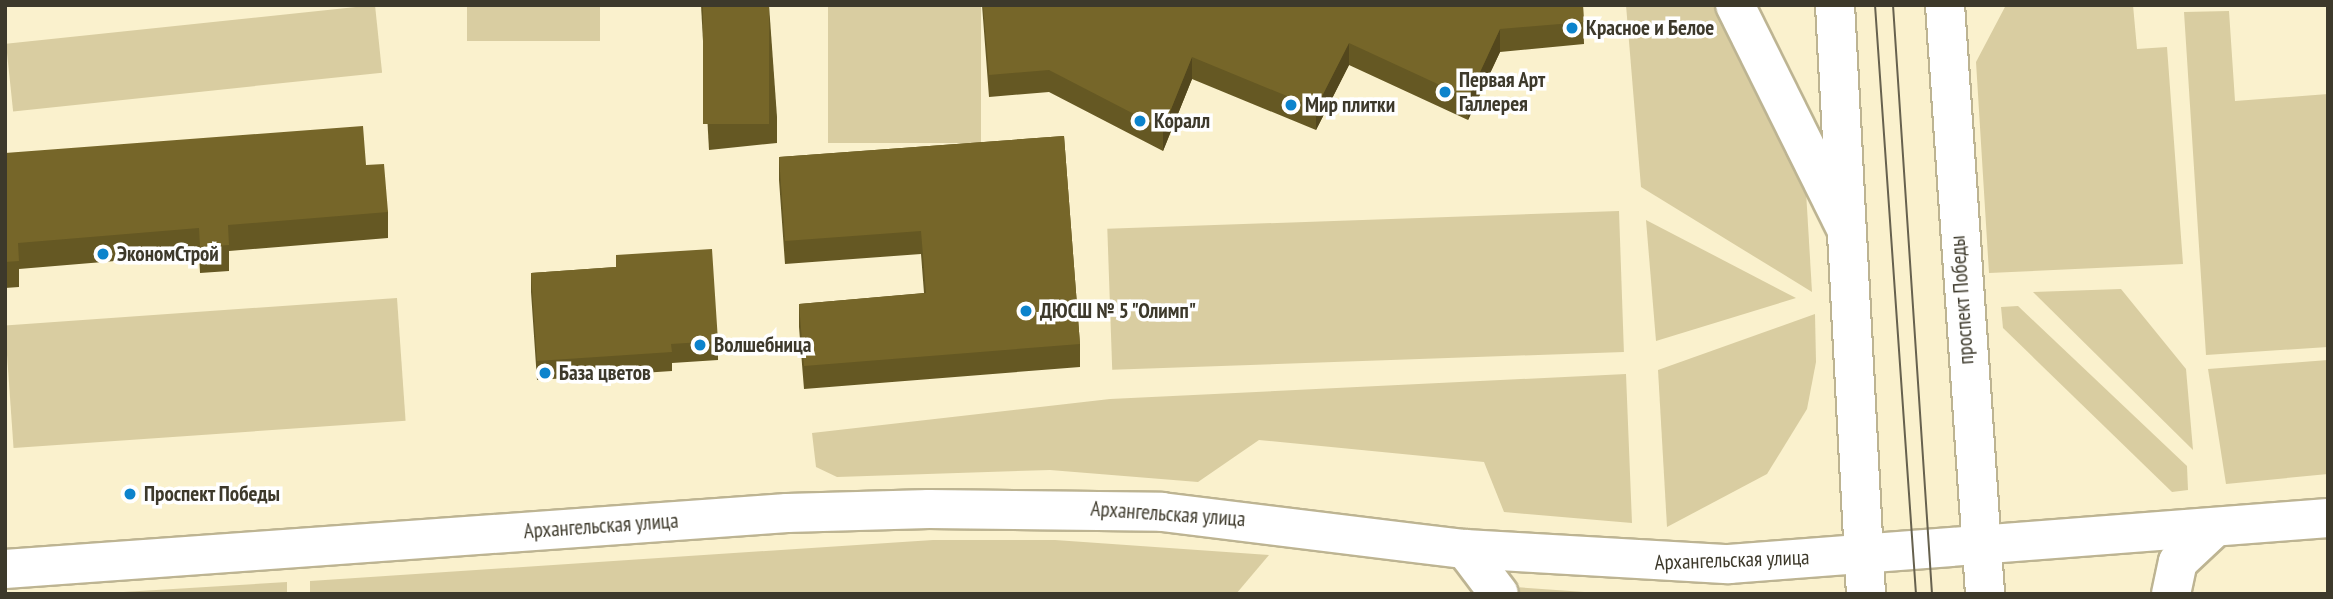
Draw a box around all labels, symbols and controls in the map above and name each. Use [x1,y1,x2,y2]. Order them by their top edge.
place label: Красное и Белое [1586,15,1714,41]
marker: Красное и Белое [1564,20,1580,36]
place label: Первая Арт Галлерея [1459,67,1546,117]
marker: Первая Арт Галлерея [1437,84,1453,100]
place label: Мир плитки [1305,92,1395,118]
marker: Мир плитки [1283,97,1299,113]
place label: Коралл [1154,108,1210,134]
marker: Коралл [1132,113,1148,129]
street label: проспект Победы [1945,234,1979,366]
place label: ЭкономСтрой [117,241,219,267]
marker: ЭкономСтрой [95,246,111,262]
place label: ДЮСШ № 5 "Олимп" [1040,298,1198,324]
marker: ДЮСШ № 5 "Олимп" [1018,303,1034,319]
place label: Волшебница [714,332,811,358]
marker: Волшебница [692,337,708,353]
place label: База цветов [559,360,651,386]
marker: База цветов [537,365,553,381]
place label: Проспект Победы [144,481,280,507]
marker: Проспект Победы [122,486,138,502]
street label: Архангельская улица [1090,496,1246,532]
street label: Архангельская улица [523,508,679,544]
street label: Архангельская улица [1654,545,1810,575]

